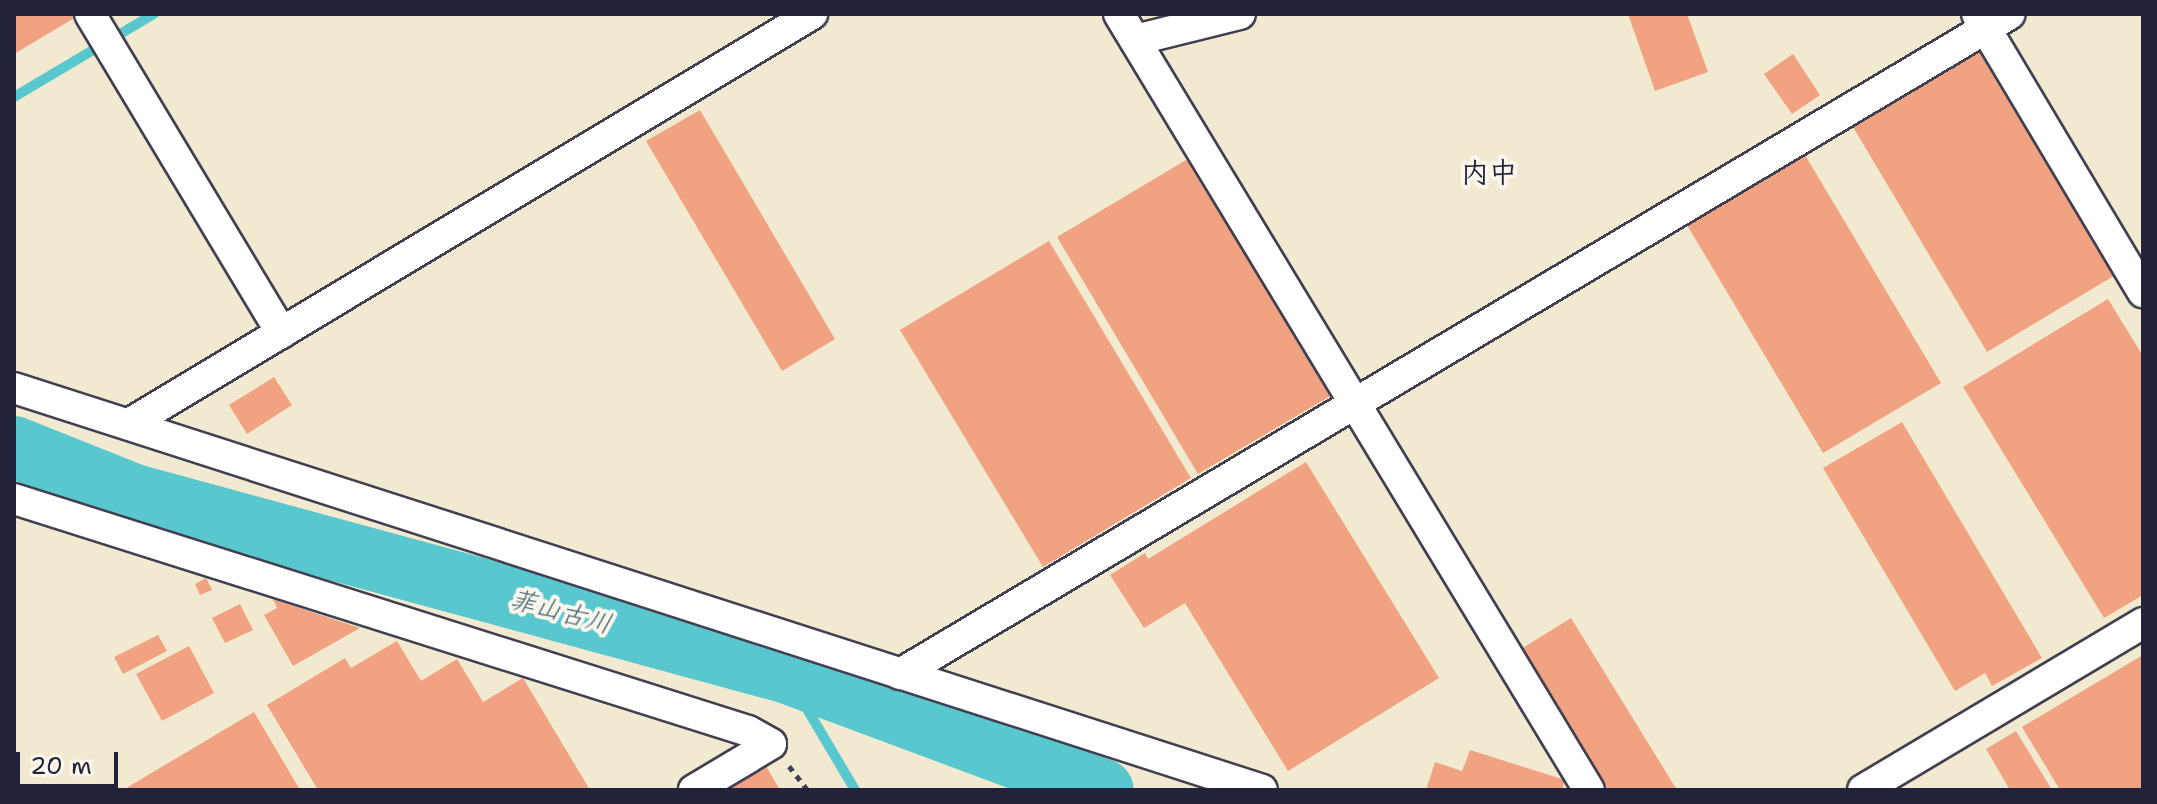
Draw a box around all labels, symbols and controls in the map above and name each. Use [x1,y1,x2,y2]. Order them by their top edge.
district label: 内中 [1461,155,1517,189]
water label: 菲山古川 [507,582,615,640]
scale bar [20,736,122,786]
text: 20 m [30,750,92,782]

